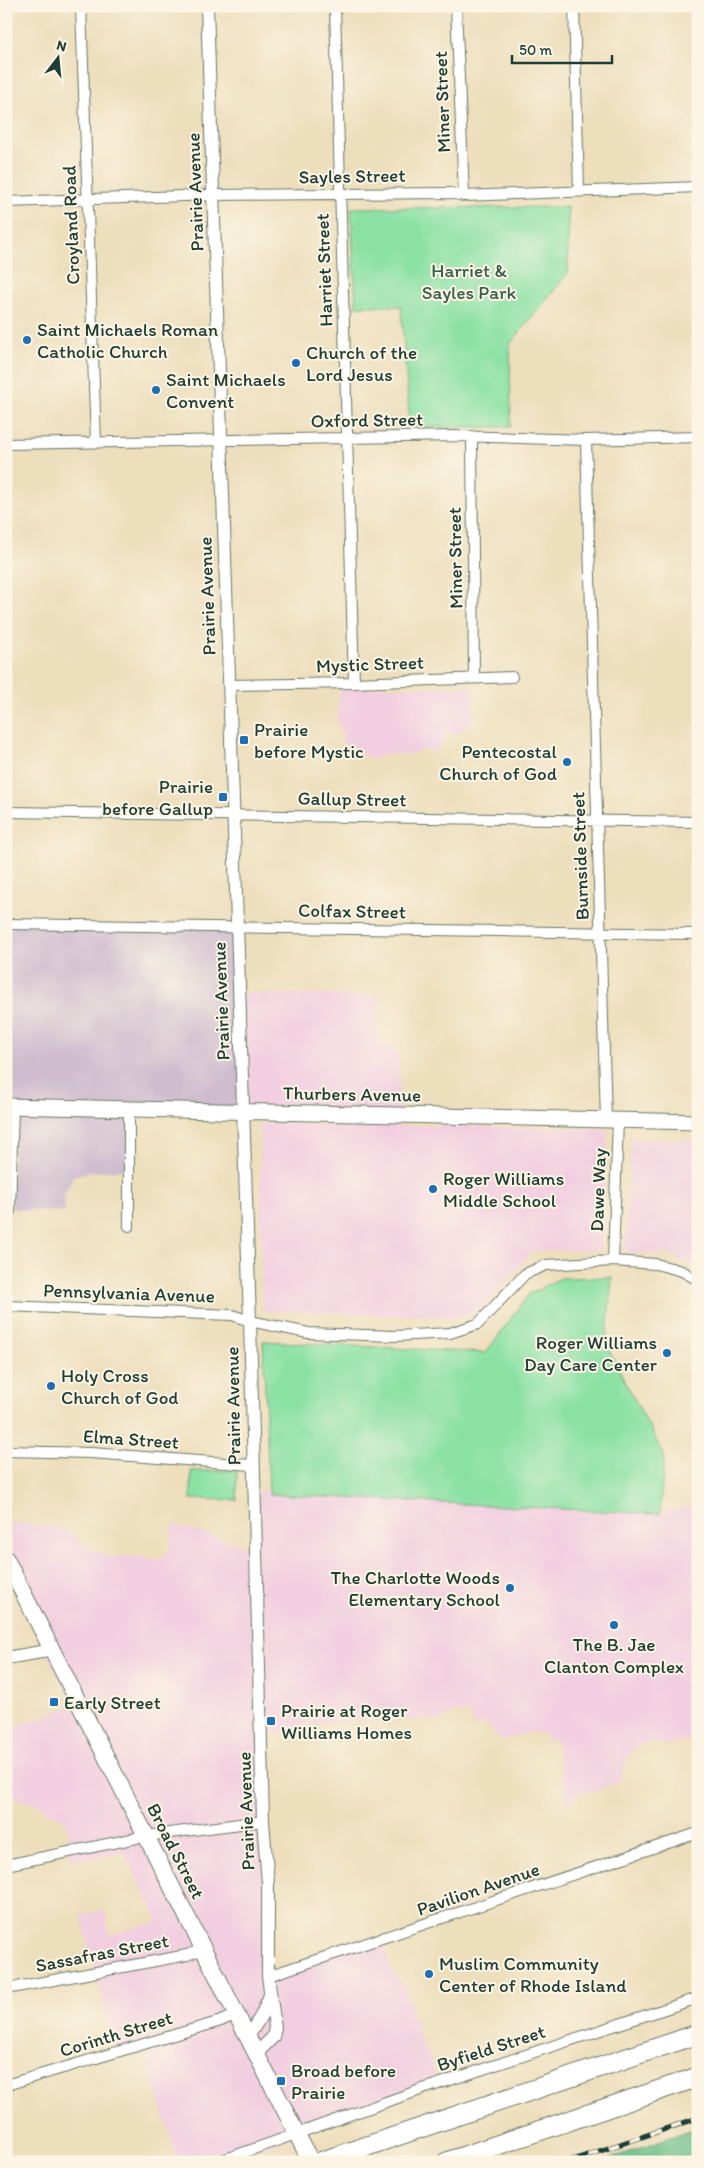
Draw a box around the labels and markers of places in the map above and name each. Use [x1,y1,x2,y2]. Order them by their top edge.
place label: Saint Michaels Roman Catholic Church [37,318,218,363]
marker: Saint Michaels Roman Catholic Church [21,334,33,346]
place label: Church of the Lord Jesus [306,341,417,386]
marker: Church of the Lord Jesus [290,357,302,369]
place label: Saint Michaels Convent [166,368,286,413]
marker: Saint Michaels Convent [150,384,162,396]
place label: Prairie before Mystic [254,718,364,763]
marker: Prairie before Mystic [238,734,250,746]
place label: Pentecostal Church of God [439,740,558,785]
marker: Pentecostal Church of God [561,756,573,768]
place label: Prairie before Gallup [102,775,213,820]
marker: Prairie before Gallup [217,791,229,803]
place label: Roger Williams Middle School [443,1167,564,1212]
marker: Roger Williams Middle School [427,1183,439,1195]
place label: Roger Williams Day Care Center [524,1331,658,1376]
marker: Roger Williams Day Care Center [661,1347,673,1359]
place label: Holy Cross Church of God [61,1364,179,1409]
marker: Holy Cross Church of God [45,1380,57,1392]
place label: The Charlotte Woods Elementary School [331,1566,501,1611]
marker: The Charlotte Woods Elementary School [504,1582,516,1594]
marker: The B. Jae Clanton Complex [608,1619,620,1631]
place label: The B. Jae Clanton Complex [544,1633,684,1678]
place label: Early Street [64,1691,161,1714]
marker: Early Street [48,1696,60,1708]
place label: Prairie at Roger Williams Homes [281,1699,412,1744]
marker: Prairie at Roger Williams Homes [265,1715,277,1727]
place label: Muslim Community Center of Rhode Island [439,1952,627,1997]
marker: Muslim Community Center of Rhode Island [423,1968,435,1980]
place label: Broad before Prairie [291,2059,396,2104]
marker: Broad before Prairie [275,2075,287,2087]

